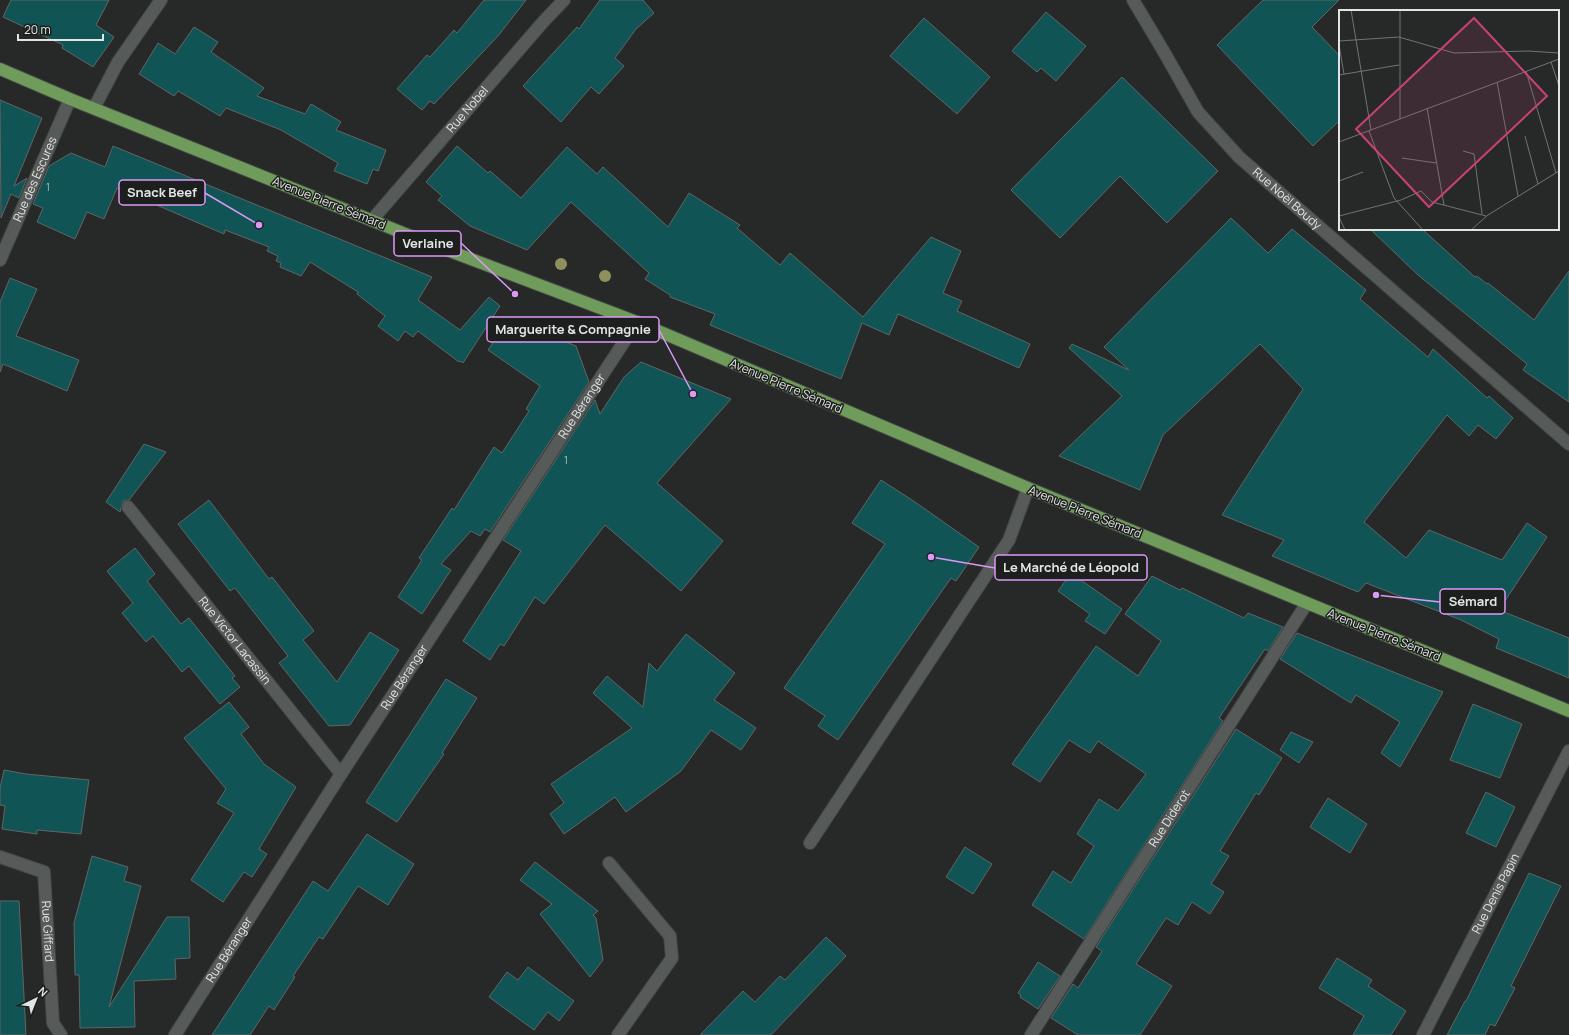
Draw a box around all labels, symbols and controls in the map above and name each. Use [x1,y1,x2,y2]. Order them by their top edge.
inset map [1339,10,1559,230]
scale bar [18,16,103,42]
text: 20 m [24,21,51,38]
street label: Rue Nobel [442,82,492,136]
street label: Rue des Escures [9,134,61,224]
street label: Rue Noël Boudy [1249,163,1326,234]
street label: Avenue Pierre Sémard [270,172,388,233]
house number: 1 [46,180,50,194]
callout: Snack Beef [119,180,205,205]
text: Snack Beef [127,183,197,201]
callout: Verlaine [394,231,461,256]
text: Verlaine [402,234,454,252]
callout: Marguerite & Compagnie [487,317,659,342]
text: Marguerite & Compagnie [495,320,651,338]
street label: Avenue Pierre Sémard [727,354,845,417]
street label: Rue Béranger [554,369,609,442]
house number: 1 [564,453,568,467]
street label: Avenue Pierre Sémard [1026,481,1144,542]
callout: Le Marché de Léopold [995,555,1147,580]
text: Le Marché de Léopold [1003,558,1139,576]
callout: Sémard [1440,589,1505,614]
text: Sémard [1449,592,1497,610]
street label: Rue Victor Lacassin [195,593,275,688]
street label: Avenue Pierre Sémard [1325,604,1443,665]
street label: Rue Béranger [376,640,432,713]
street label: Rue Diderot [1144,786,1194,850]
street label: Rue Denis Papin [1467,850,1523,937]
street label: Rue Giffard [38,900,58,962]
street label: Rue Béranger [202,913,256,986]
north arrow [16,979,56,1019]
text: N [35,983,51,1000]

